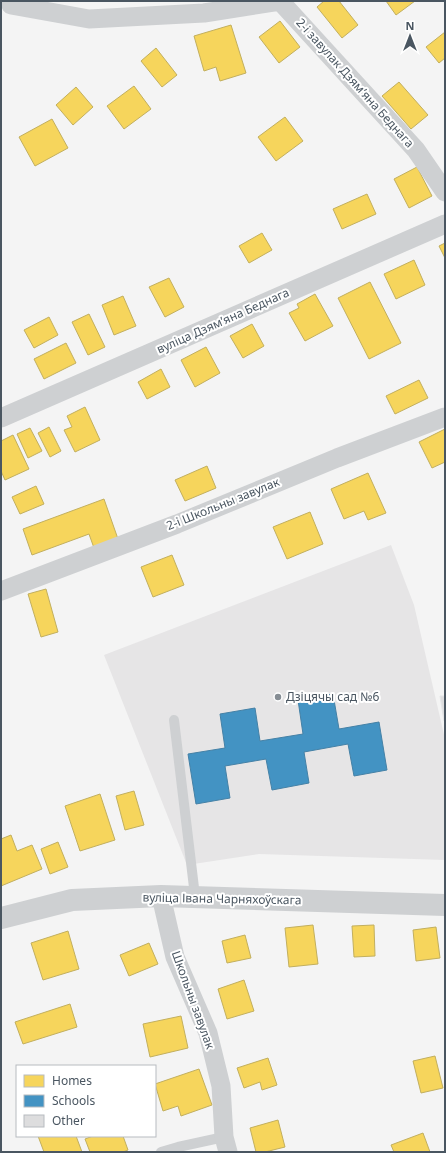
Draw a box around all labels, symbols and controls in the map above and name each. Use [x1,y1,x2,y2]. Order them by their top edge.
street label: 2-і завулак Дзямʼяна Беднага [293,14,418,151]
north arrow [390,16,430,56]
text: N [406,18,414,33]
street label: вуліца Дзямʼяна Беднага [154,284,292,357]
street label: 2-і Школьны завулак [164,473,282,534]
place label: Дзіцячы сад №6 [286,688,379,705]
marker: Дзіцячы сад №6 [273,692,283,702]
street label: вуліца Івана Чарняхоўскага [142,889,302,908]
street label: Школьны завулак [168,948,219,1052]
legend [16,1065,156,1137]
text: Homes [52,1072,92,1089]
text: Schools [52,1092,95,1109]
text: Other [52,1112,85,1129]

